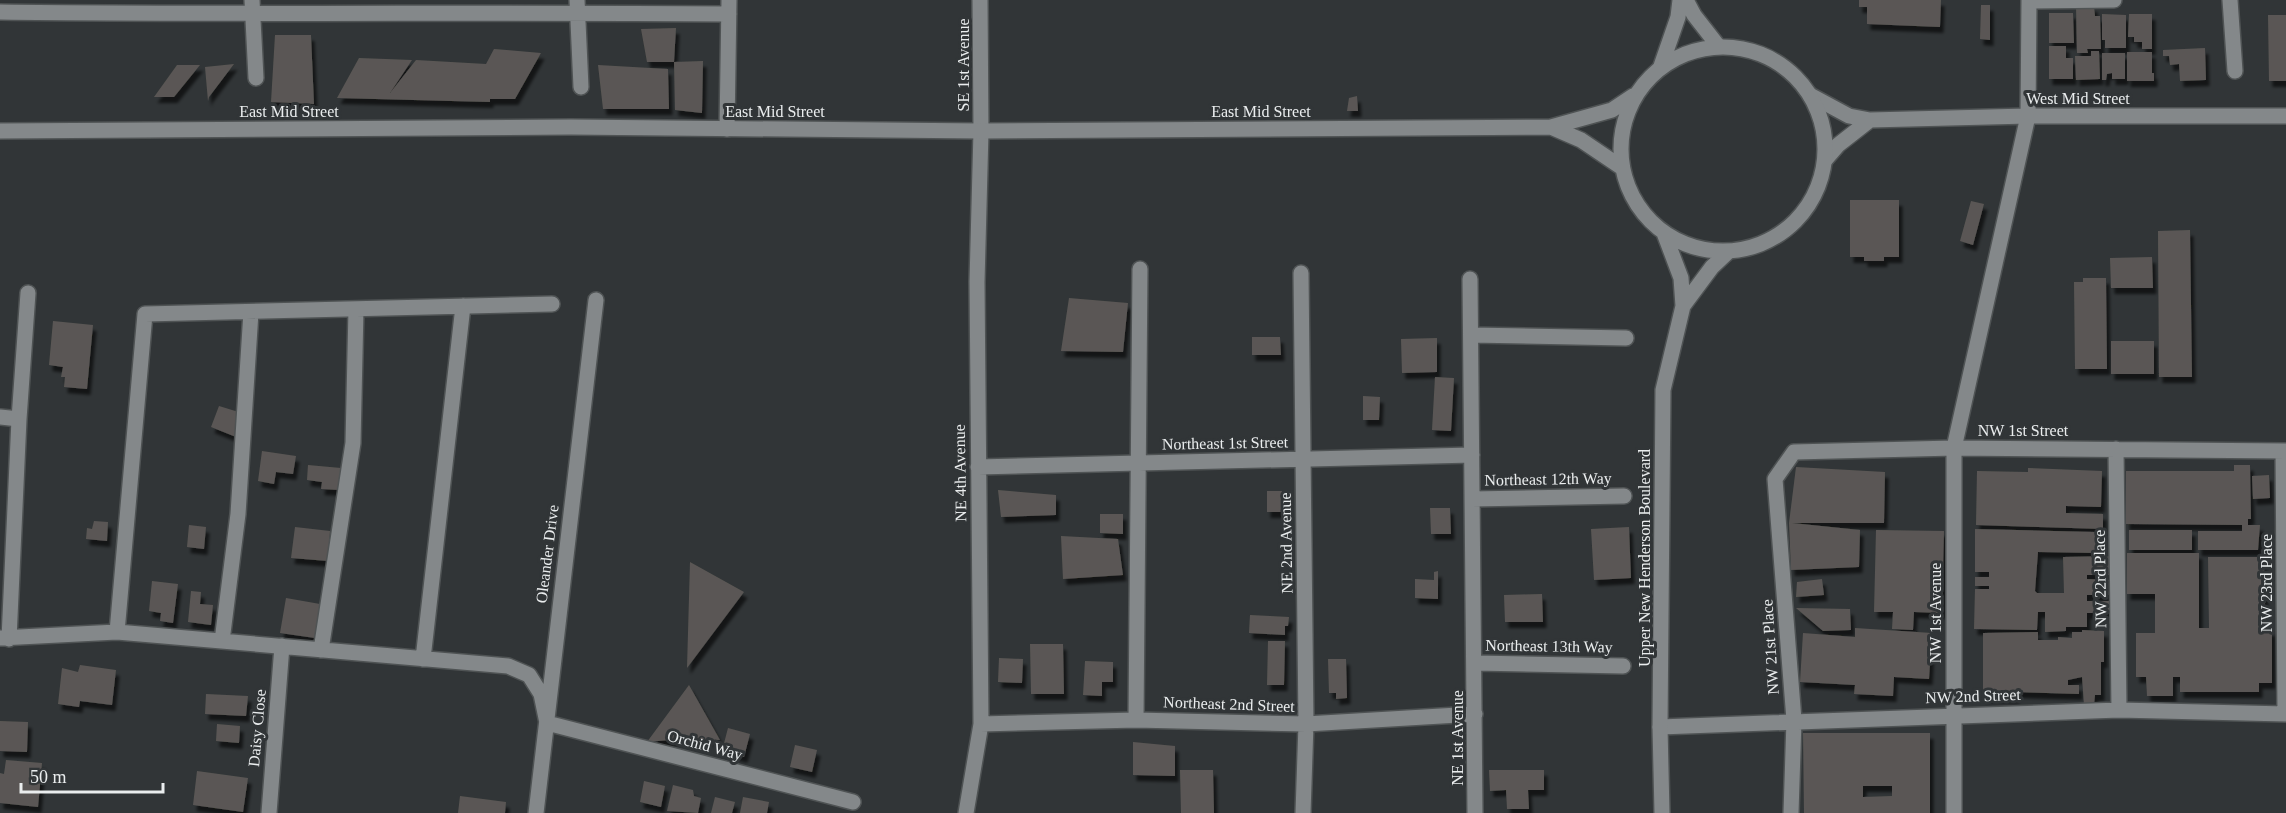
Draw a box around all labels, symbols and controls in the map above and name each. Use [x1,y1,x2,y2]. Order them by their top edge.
street label: SE 1st Avenue [955,18,972,112]
street label: West Mid Street [2026,90,2130,107]
street label: East Mid Street [239,103,339,120]
street label: East Mid Street [725,103,825,120]
street label: East Mid Street [1211,103,1311,120]
street label: NW 1st Street [1978,422,2069,439]
street label: NE 4th Avenue [951,424,969,522]
street label: Northeast 1st Street [1162,433,1289,453]
street label: Upper New Henderson Boulevard [1636,449,1654,667]
street label: Northeast 12th Way [1484,469,1612,490]
street label: NE 2nd Avenue [1277,492,1295,594]
street label: Oleander Drive [533,504,561,604]
street label: NW 22rd Place [2091,530,2109,628]
street label: NW 23rd Place [2258,534,2275,632]
street label: NW 1st Avenue [1927,563,1944,663]
street label: NW 21st Place [1758,599,1782,695]
street label: Northeast 13th Way [1485,636,1613,657]
street label: NW 2nd Street [1925,686,2022,706]
street label: Daisy Close [245,689,270,768]
street label: NE 1st Avenue [1449,690,1466,786]
street label: Northeast 2nd Street [1163,693,1296,715]
street label: Orchid Way [665,727,744,764]
scale bar [21,756,164,794]
text: 50 m [30,767,67,787]

